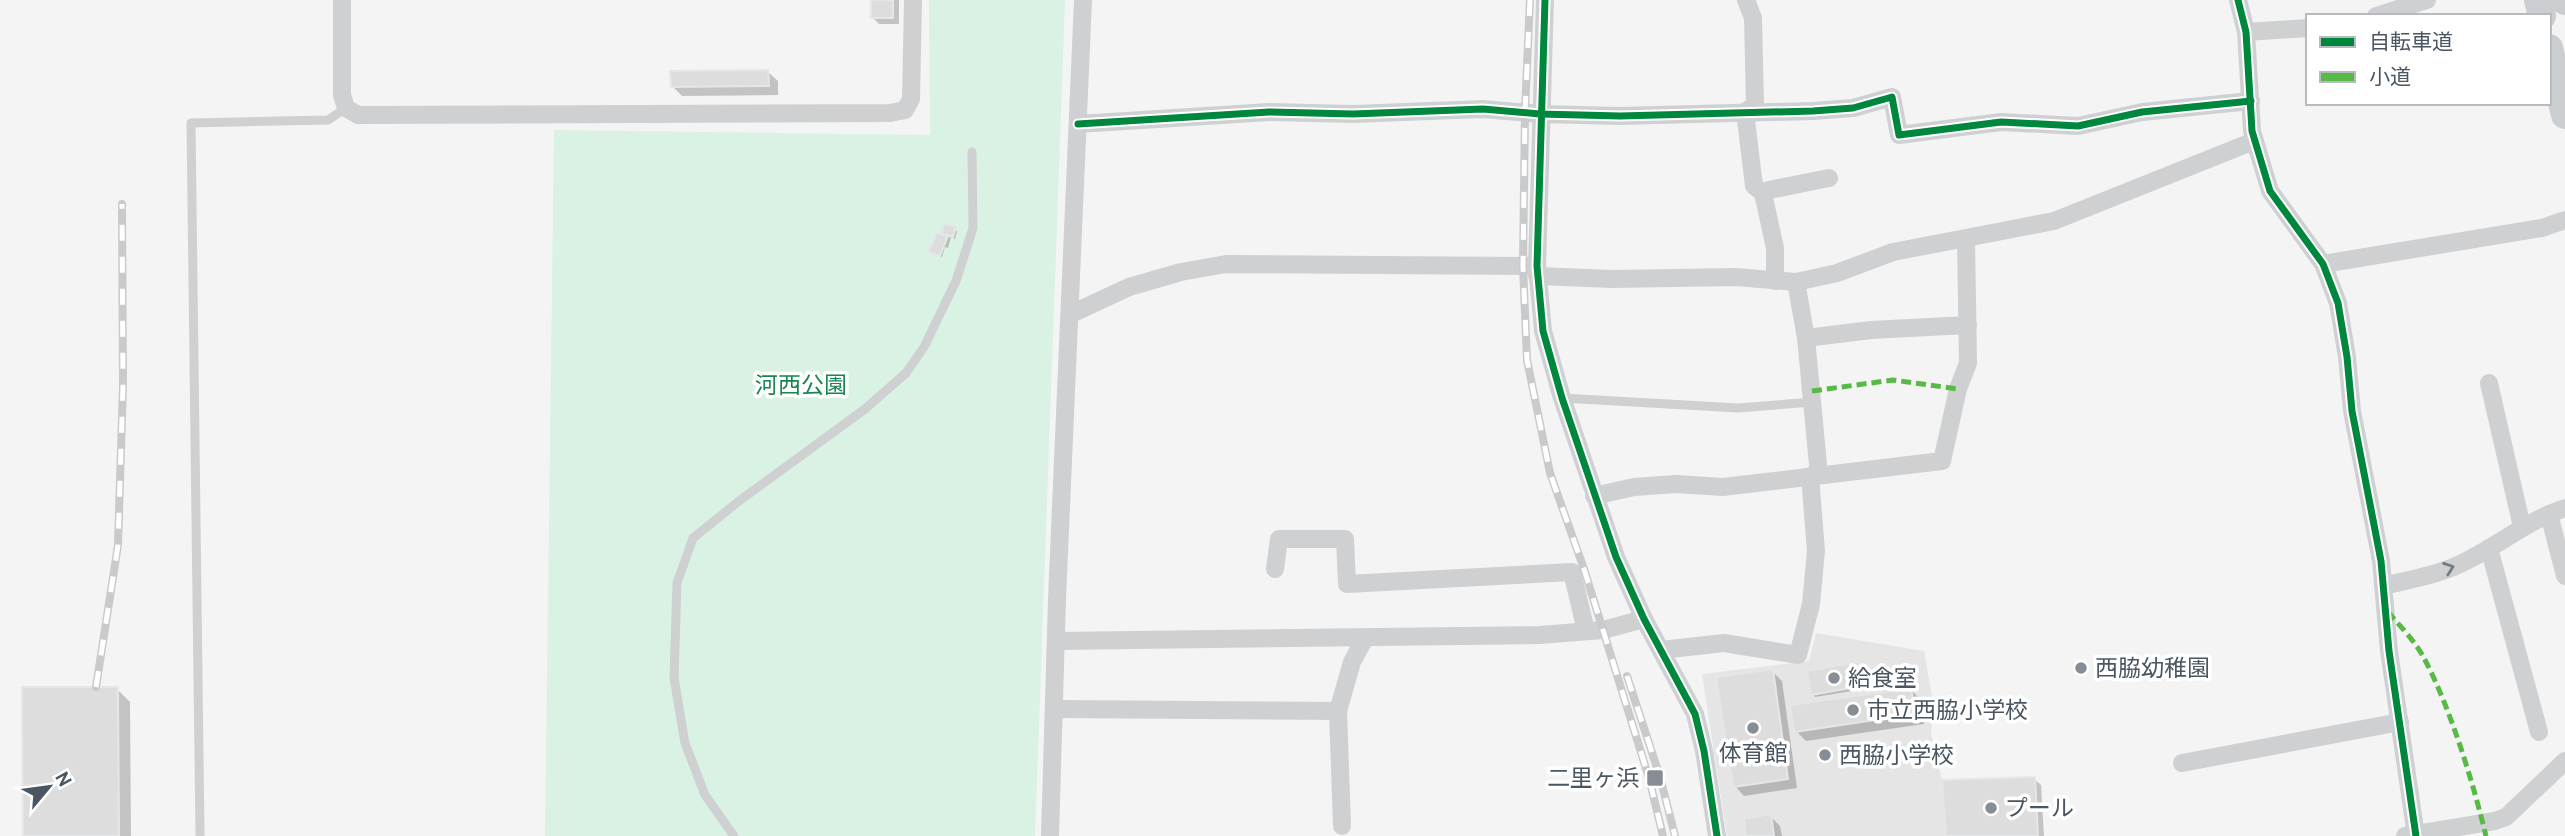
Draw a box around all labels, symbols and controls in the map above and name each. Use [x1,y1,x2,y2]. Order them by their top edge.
legend [2306,14,2551,105]
text: 自転車道 [2369,30,2453,57]
text: 小道 [2369,65,2411,92]
park label: 河西公園 [755,373,847,402]
one-way arrow [2442,562,2454,576]
place label: 西脇幼稚園 [2095,656,2210,685]
marker: 西脇幼稚園 [2073,660,2089,676]
place label: 給食室 [1848,666,1917,695]
marker: 給食室 [1826,670,1842,686]
place label: 市立西脇小学校 [1867,698,2028,727]
marker: 市立西脇小学校 [1845,702,1861,718]
marker: 体育館 [1745,720,1761,736]
place label: 体育館 [1719,741,1788,770]
place label: 西脇小学校 [1839,743,1954,772]
marker: 西脇小学校 [1817,747,1833,763]
north arrow [14,752,84,822]
place label: 二里ヶ浜 [1547,766,1639,795]
text: N [48,768,76,792]
marker: 二里ヶ浜 [1645,768,1665,788]
place label: プール [2005,796,2074,825]
marker: プール [1983,800,1999,816]

